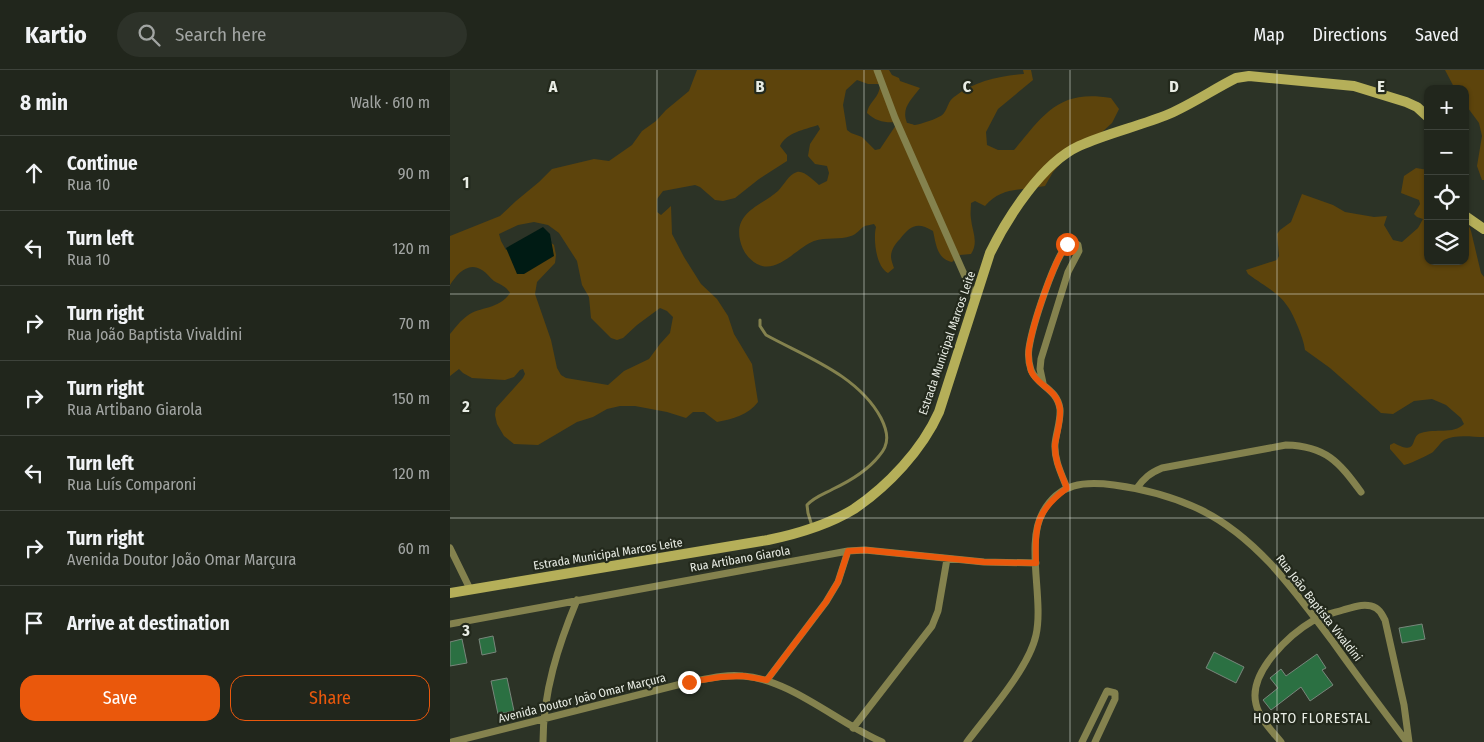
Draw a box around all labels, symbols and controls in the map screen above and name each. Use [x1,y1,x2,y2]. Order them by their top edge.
search box [117,12,467,57]
text: Kartio [25,21,87,49]
icon: search [135,21,163,49]
text: Search here [175,23,266,46]
text: Map [1253,24,1285,46]
text: Directions [1313,24,1387,46]
text: Saved [1415,24,1459,46]
text: A [548,77,558,96]
text: B [756,77,765,96]
text: C [963,77,972,96]
text: D [1169,77,1179,96]
text: E [1377,77,1385,96]
map controls [1424,85,1469,265]
button: + [1424,85,1469,130]
text: 8 min [20,90,68,116]
text: Walk · 610 m [350,93,430,112]
button: − [1424,130,1469,175]
text: Continue [67,152,138,175]
icon: ahead [20,159,48,187]
text: 90 m [398,164,430,183]
text: 1 [463,173,469,192]
text: Rua 10 [67,175,110,194]
button: locate [1424,175,1469,220]
button: layers [1424,220,1469,265]
text: Turn left [67,227,134,250]
route start [1056,233,1079,256]
icon: left [20,234,48,262]
text: 120 m [392,239,430,258]
text: Rua 10 [67,250,110,269]
street label: Estrada Municipal Marcos Leite [916,269,978,417]
text: Turn right [67,302,144,325]
icon: right [20,309,48,337]
text: 70 m [399,314,430,333]
text: Rua João Baptista Vivaldini [67,325,242,344]
text: Turn right [67,377,144,400]
icon: right [20,384,48,412]
text: 150 m [392,389,430,408]
text: 2 [461,397,470,416]
text: Rua Artibano Giarola [67,400,202,419]
text: Turn left [67,452,134,475]
icon: left [20,459,48,487]
text: 120 m [392,464,430,483]
text: Rua Luís Comparoni [67,475,196,494]
text: Turn right [67,527,144,550]
icon: right [20,534,48,562]
street label: Estrada Municipal Marcos Leite [532,535,684,573]
text: 60 m [398,539,430,558]
street label: Rua Artibano Giarola [689,543,791,575]
text: Avenida Doutor João Omar Marçura [67,550,296,569]
street label: Rua João Baptista Vivaldini [1273,552,1365,664]
icon: arrive [20,609,48,637]
text: Arrive at destination [67,612,230,635]
text: 3 [461,621,470,640]
street label: Avenida Doutor João Omar Marçura [497,670,667,726]
route end [678,671,701,694]
button: Save [20,675,220,721]
button: Share [230,675,430,721]
district label: HORTO FLORESTAL [1253,710,1371,727]

